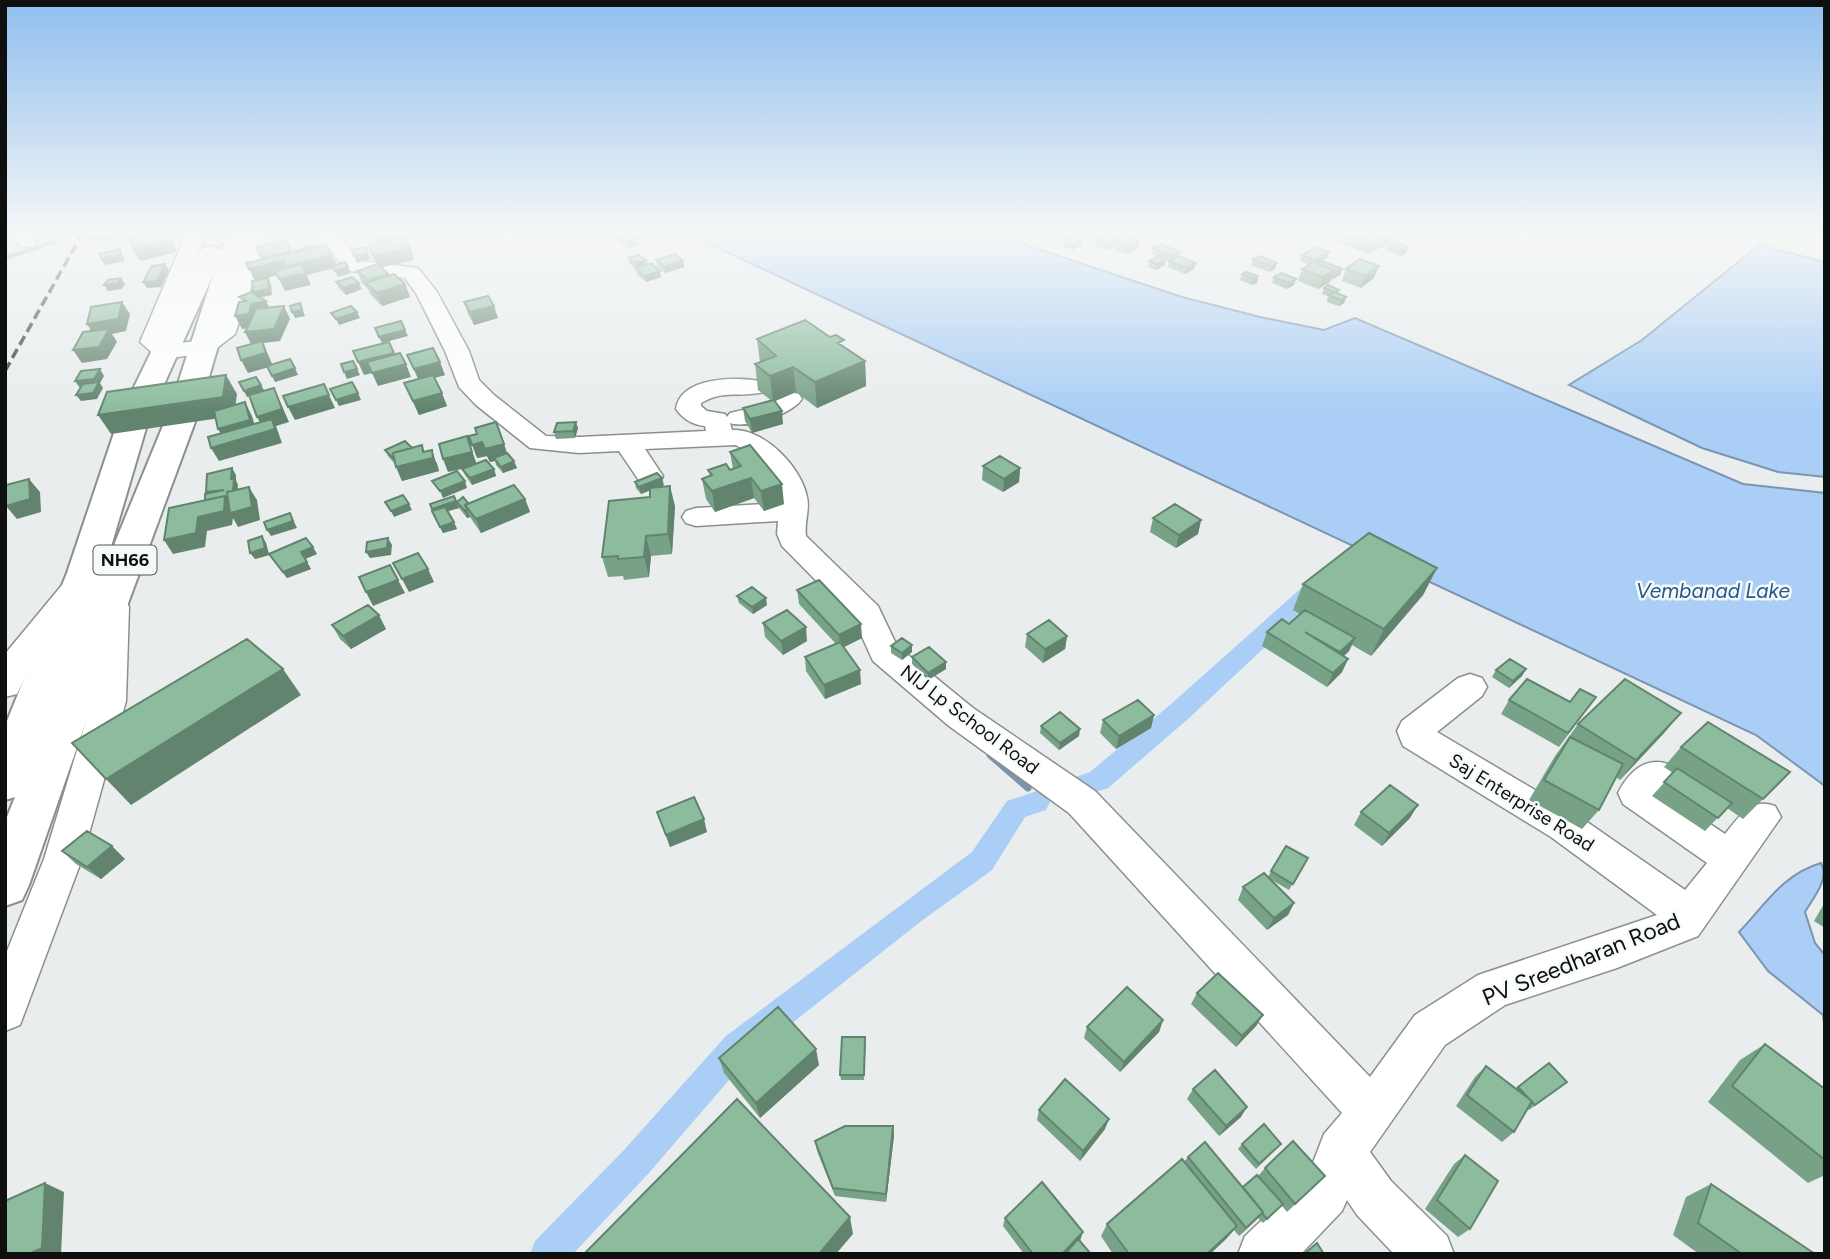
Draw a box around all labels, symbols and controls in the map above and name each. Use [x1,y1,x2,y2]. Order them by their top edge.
road number: NH66 [94,546,156,574]
water label: Vembanad Lake [1636,578,1790,603]
street label: NIJ Lp School Road [896,660,1043,779]
street label: Saj Enterprise Road [1445,749,1599,856]
street label: PV Sreedharan Road [1478,907,1684,1011]

